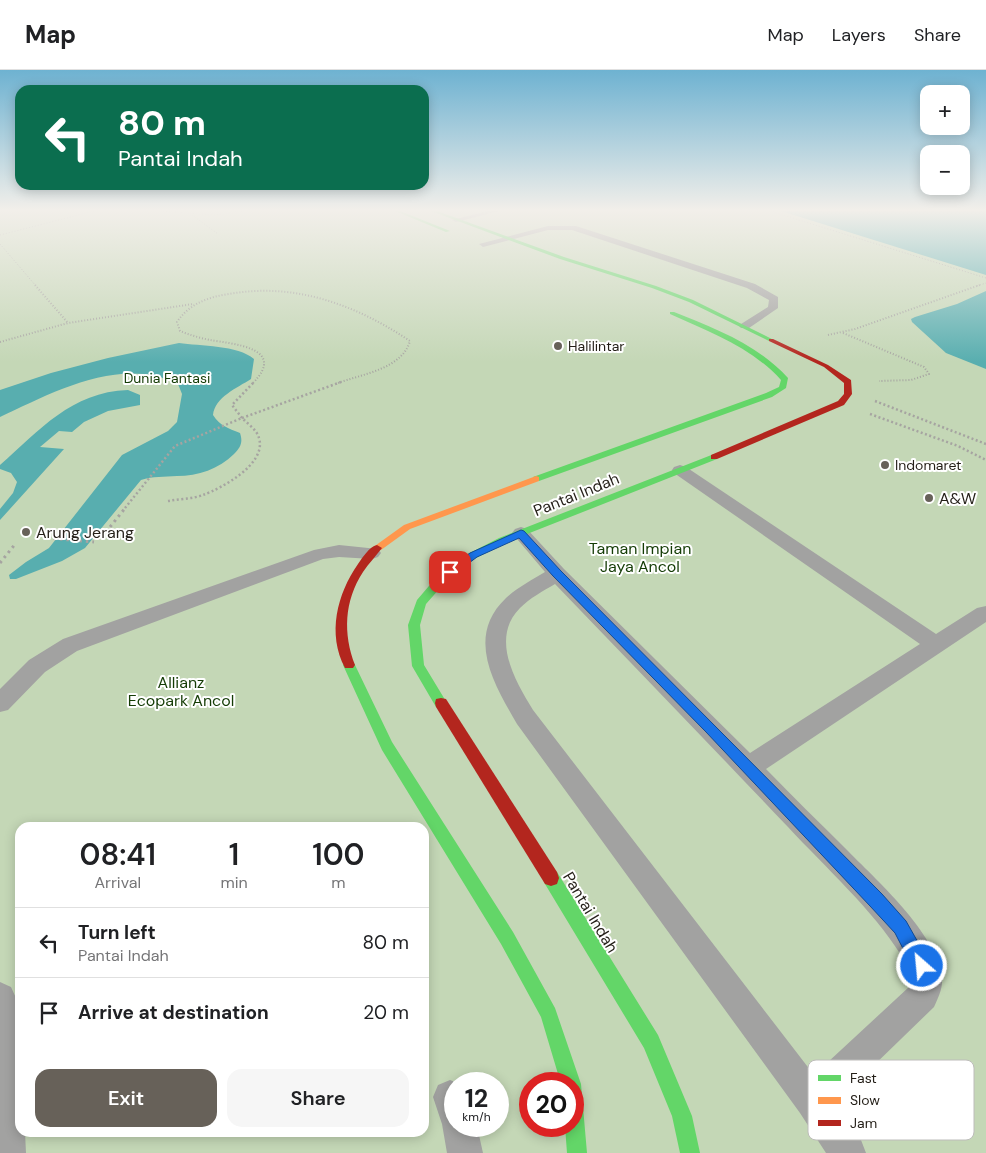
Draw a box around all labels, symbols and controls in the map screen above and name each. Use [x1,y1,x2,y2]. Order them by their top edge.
text: Map [25,19,76,50]
text: Map [768,23,804,47]
text: Layers [832,23,886,47]
text: Share [914,23,961,47]
map controls [920,85,970,195]
button: + [920,85,970,135]
text: 80 m [118,100,206,146]
icon: left [35,105,100,170]
text: Pantai Indah [118,144,243,173]
button: − [920,145,970,195]
place label: Halilintar [568,337,624,355]
marker: Halilintar [552,340,564,352]
park label: Dunia Fantasi [124,369,210,387]
place label: Indomaret [895,456,962,474]
marker: Indomaret [879,459,891,471]
street label: Pantai Indah [530,468,622,521]
place label: A&W [939,488,977,509]
marker: A&W [923,492,935,504]
place label: Arung Jerang [36,522,134,543]
marker: Arung Jerang [20,526,32,538]
park label: Taman Impian Jaya Ancol [589,538,691,577]
pin [429,551,471,593]
icon: arrive [436,558,464,586]
park label: Allianz Ecopark Ancol [128,672,234,711]
text: 08:41 [79,835,156,874]
text: 1 [229,835,239,874]
text: 100 [312,835,365,874]
street label: Pantai Indah [558,868,623,957]
text: Arrival [94,872,141,893]
text: min [220,872,248,893]
text: m [331,872,345,893]
text: Turn left [78,920,156,945]
icon: left [35,929,63,957]
text: 80 m [362,930,409,955]
position arrow [895,939,947,991]
text: Pantai Indah [78,945,169,966]
icon: arrive [35,999,63,1027]
text: Arrive at destination [78,1000,269,1025]
text: 20 m [363,1000,409,1025]
legend [808,1060,974,1140]
button: Exit [35,1069,217,1127]
button: Share [227,1069,409,1127]
text: Fast [850,1069,877,1087]
speed limit sign: 20 [519,1072,584,1137]
text: 12 [465,1082,488,1115]
text: Slow [850,1091,880,1109]
text: km/h [462,1109,491,1125]
text: Jam [850,1114,877,1132]

